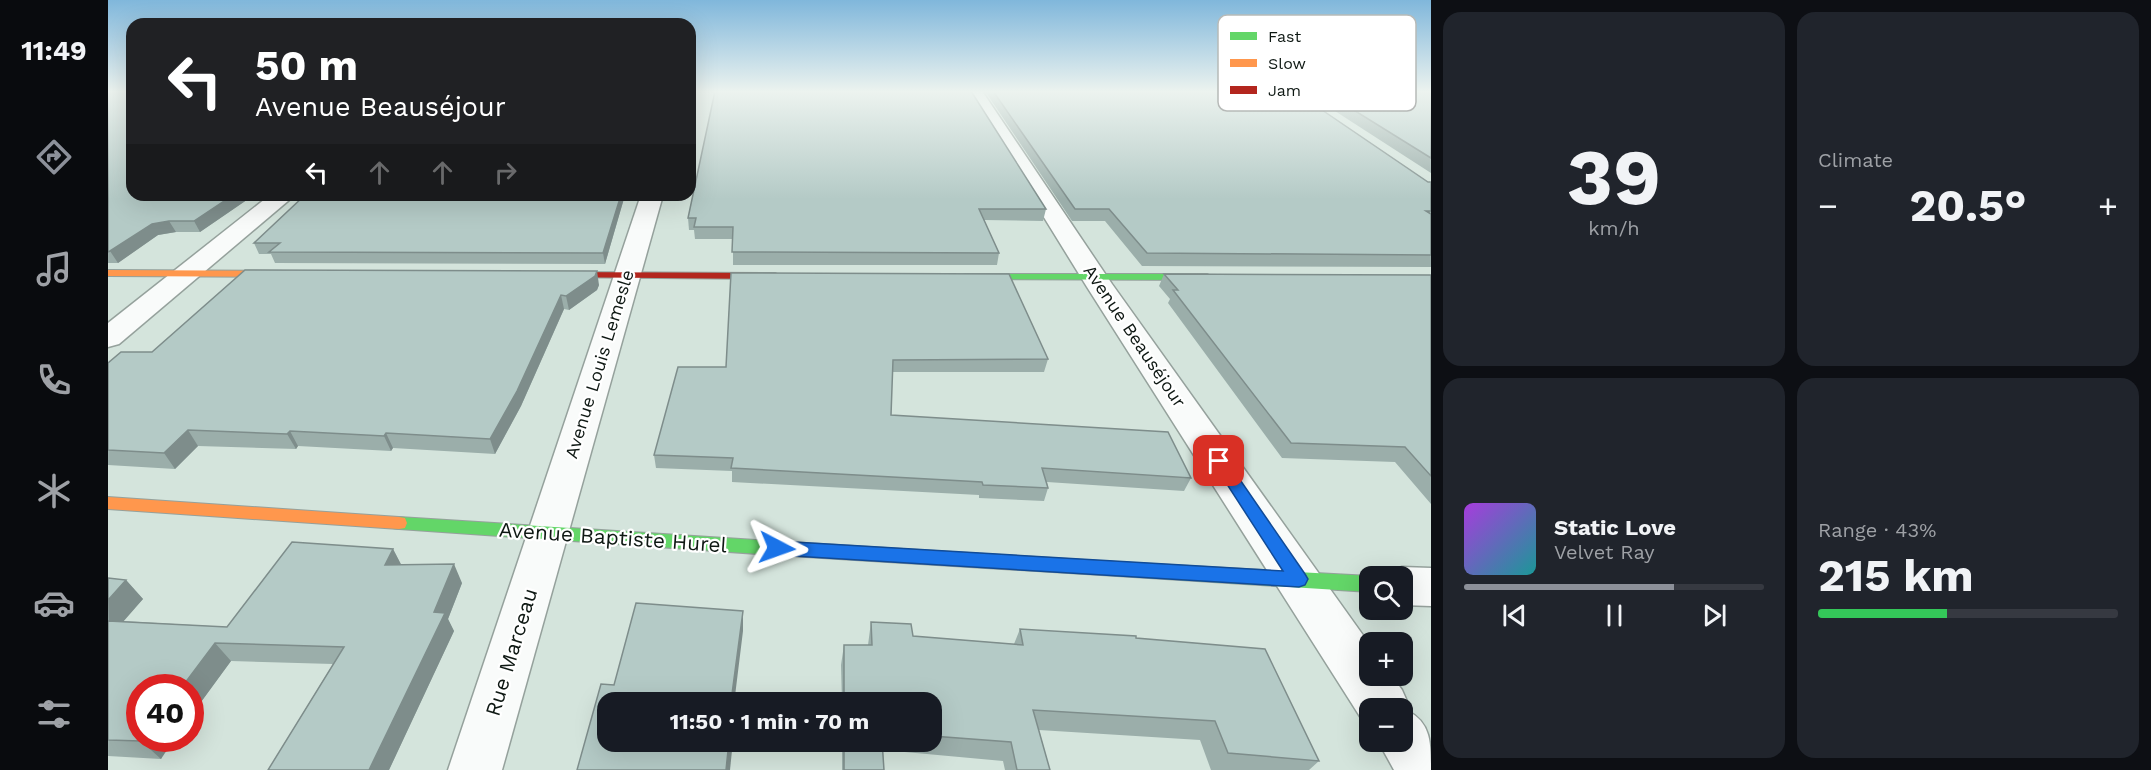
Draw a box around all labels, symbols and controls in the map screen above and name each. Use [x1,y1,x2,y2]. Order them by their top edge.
legend [1218,15,1416,111]
text: Fast [1268,27,1301,46]
text: 11:49 [21,35,87,67]
text: 50 m [255,41,358,90]
icon: left [156,42,234,120]
text: Slow [1268,54,1306,73]
text: Jam [1268,81,1301,100]
text: Avenue Beauséjour [255,91,506,123]
text: 39 [1567,131,1661,223]
icon: directions [33,136,75,178]
text: Climate [1818,148,1893,172]
icon: left [300,156,333,189]
icon: ahead [363,156,396,189]
icon: ahead [426,156,459,189]
icon: right [489,156,522,189]
text: 20.5° [1910,179,2026,232]
text: − [1818,186,1838,225]
text: + [2098,186,2118,225]
text: km/h [1588,216,1640,240]
icon: music [33,248,75,290]
street label: Avenue Beauséjour [1080,261,1190,411]
street label: Avenue Louis Lemesle [560,267,638,461]
icon: phone [33,359,75,401]
pin [1193,435,1244,486]
icon: arrive [1202,444,1235,477]
icon: climate [33,470,75,512]
text: Static Love [1554,515,1676,540]
position arrow [745,516,809,580]
street label: Avenue Baptiste Hurel [498,517,728,557]
text: Range · 43% [1818,518,1936,542]
text: Velvet Ray [1554,540,1655,564]
text: 215 km [1818,549,1974,602]
map controls [1359,566,1413,752]
button: search [1359,566,1413,620]
icon: car [33,582,75,624]
street label: Rue Marceau [480,585,542,719]
icon: previous [1498,599,1531,632]
icon: pause [1598,599,1631,632]
icon: next [1698,599,1731,632]
button: + [1359,632,1413,686]
speed limit sign: 40 [126,674,204,752]
icon: filters [33,693,75,735]
button: − [1359,698,1413,752]
text: 11:50 · 1 min · 70 m [670,709,869,734]

